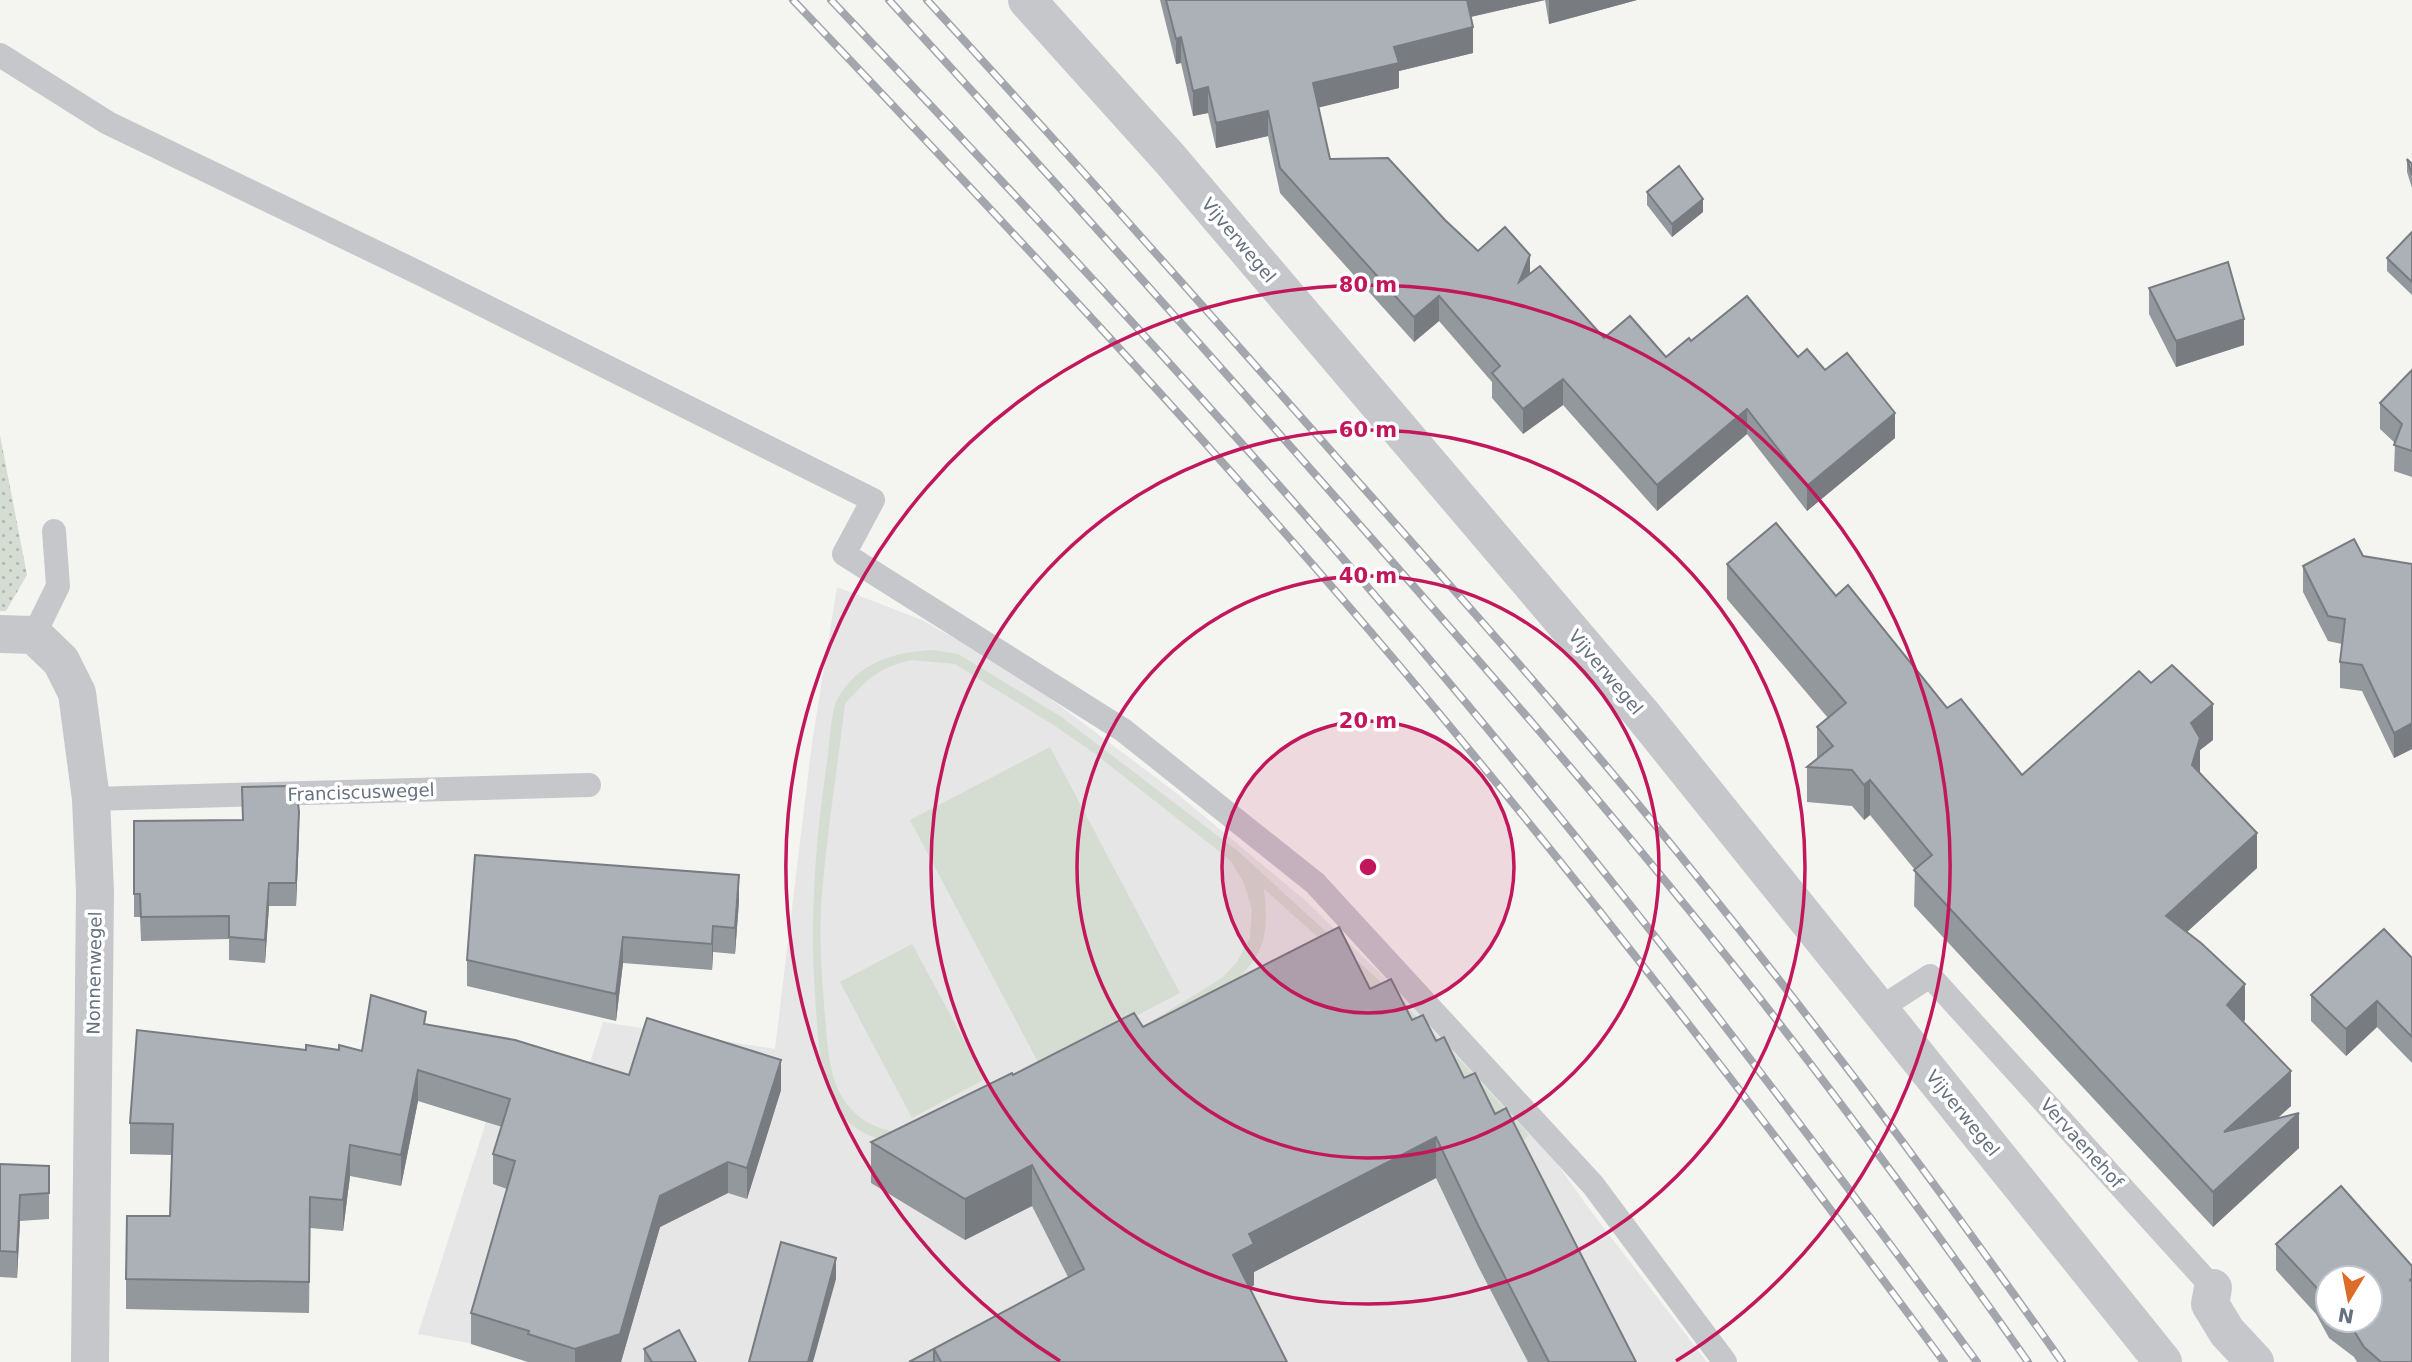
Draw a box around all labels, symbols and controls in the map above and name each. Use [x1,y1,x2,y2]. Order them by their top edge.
street label: Vijverwegel [1197,193,1281,287]
text: 80 m [1339,273,1397,297]
text: 60 m [1339,418,1397,442]
text: 40 m [1339,564,1397,588]
street label: Vijverwegel [1564,625,1648,719]
text: 20 m [1339,709,1397,733]
street label: Franciscuswegel [287,779,435,805]
centre of rings [1356,855,1380,879]
street label: Nonnenwegel [82,911,106,1035]
street label: Vijverwegel [1922,1066,2004,1160]
street label: Vervaenehof [2036,1094,2128,1193]
north arrow [2314,1264,2384,1334]
text: N [2336,1304,2356,1328]

